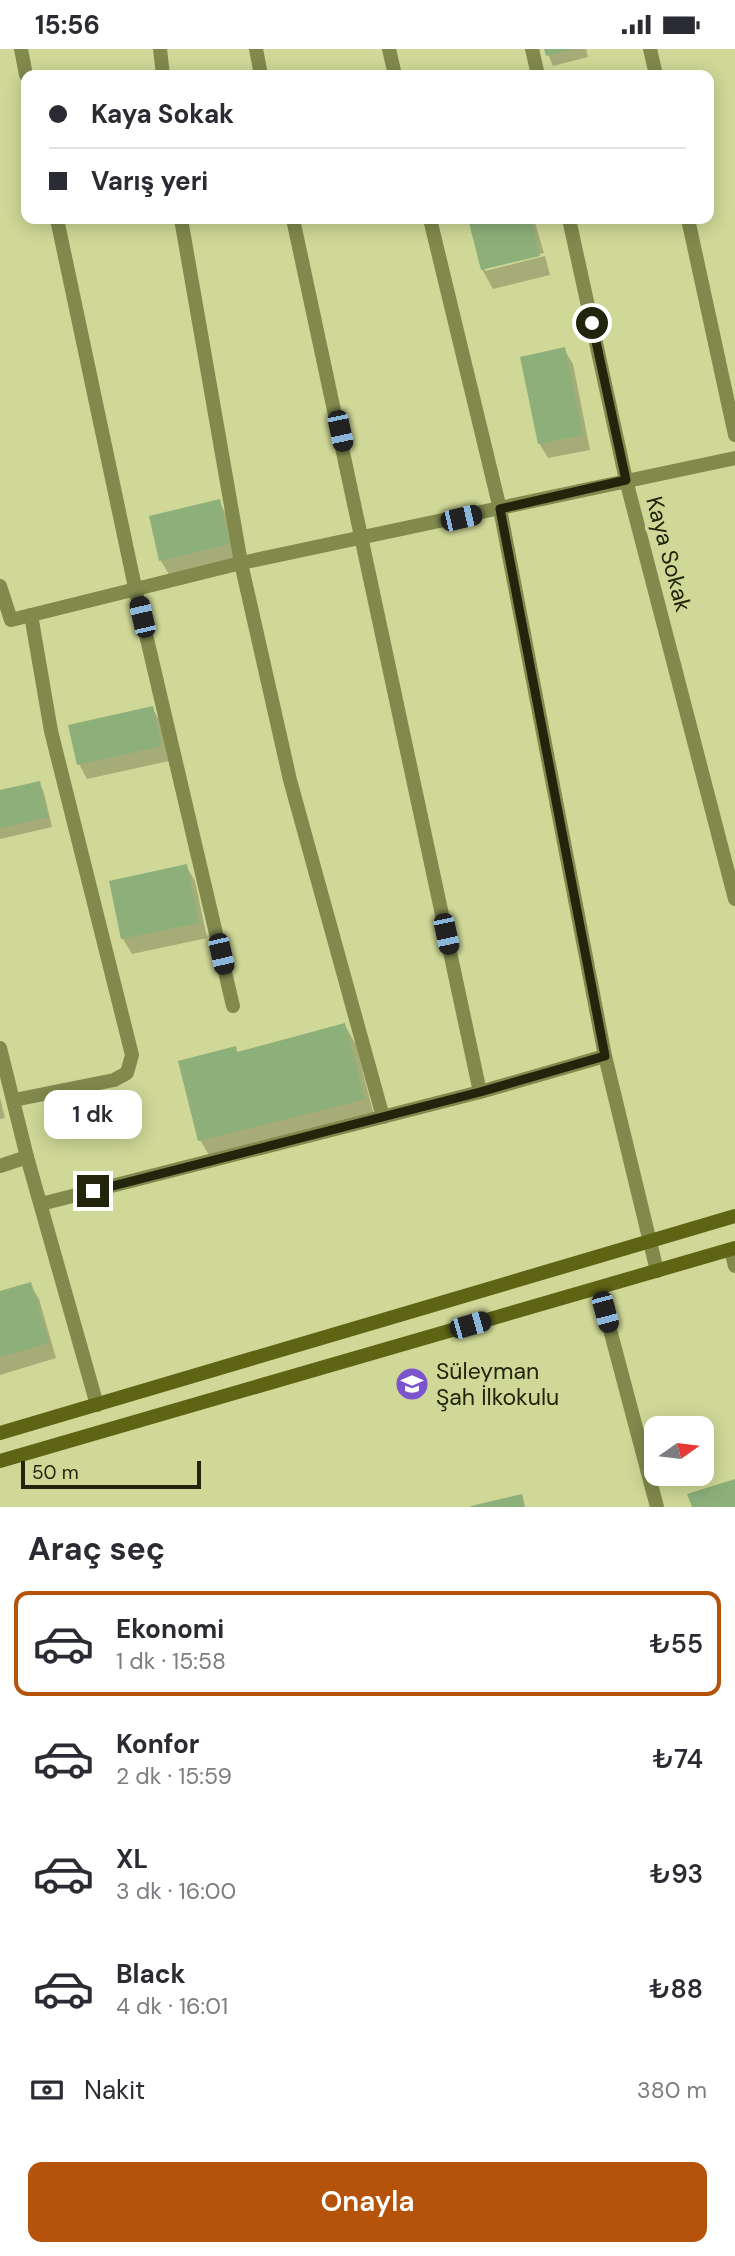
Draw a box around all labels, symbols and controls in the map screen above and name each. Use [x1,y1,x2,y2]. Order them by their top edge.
text: 15:56 [35,8,100,42]
text: Kaya Sokak [91,97,234,131]
text: Varış yeri [91,164,208,198]
route start [576,307,608,339]
car [326,408,355,454]
street label: Kaya Sokak [639,493,699,615]
car [439,503,484,533]
car [128,594,157,640]
car [432,911,461,957]
car [207,931,236,977]
callout: 1 dk [44,1089,142,1139]
text: 1 dk [72,1099,114,1129]
route end [77,1175,109,1207]
car [590,1289,621,1335]
car [447,1309,494,1341]
place label: Süleyman Şah İlkokulu [436,1356,559,1412]
school or university icon: Süleyman Şah İlkokulu [393,1365,431,1403]
north arrow [644,1416,714,1486]
map controls [644,1416,714,1486]
scale bar [21,1458,201,1490]
text: 50 m [32,1460,79,1485]
text: Araç seç [28,1528,165,1570]
icon: car [32,1612,95,1675]
text: Ekonomi [116,1612,224,1646]
text: ₺55 [649,1627,703,1661]
text: 1 dk · 15:58 [116,1646,226,1676]
icon: car [32,1727,95,1790]
text: Konfor [116,1727,199,1761]
text: ₺74 [653,1742,703,1776]
text: 2 dk · 15:59 [116,1761,232,1791]
icon: car [32,1842,95,1905]
text: XL [116,1842,148,1876]
text: ₺93 [650,1857,703,1891]
text: 3 dk · 16:00 [116,1876,236,1906]
icon: car [32,1957,95,2020]
text: Black [116,1957,186,1991]
text: ₺88 [649,1972,703,2006]
text: 4 dk · 16:01 [116,1991,228,2021]
icon: cash [28,2071,66,2109]
text: Nakit [84,2073,145,2107]
text: 380 m [637,2075,707,2105]
button: Onayla [28,2162,707,2242]

